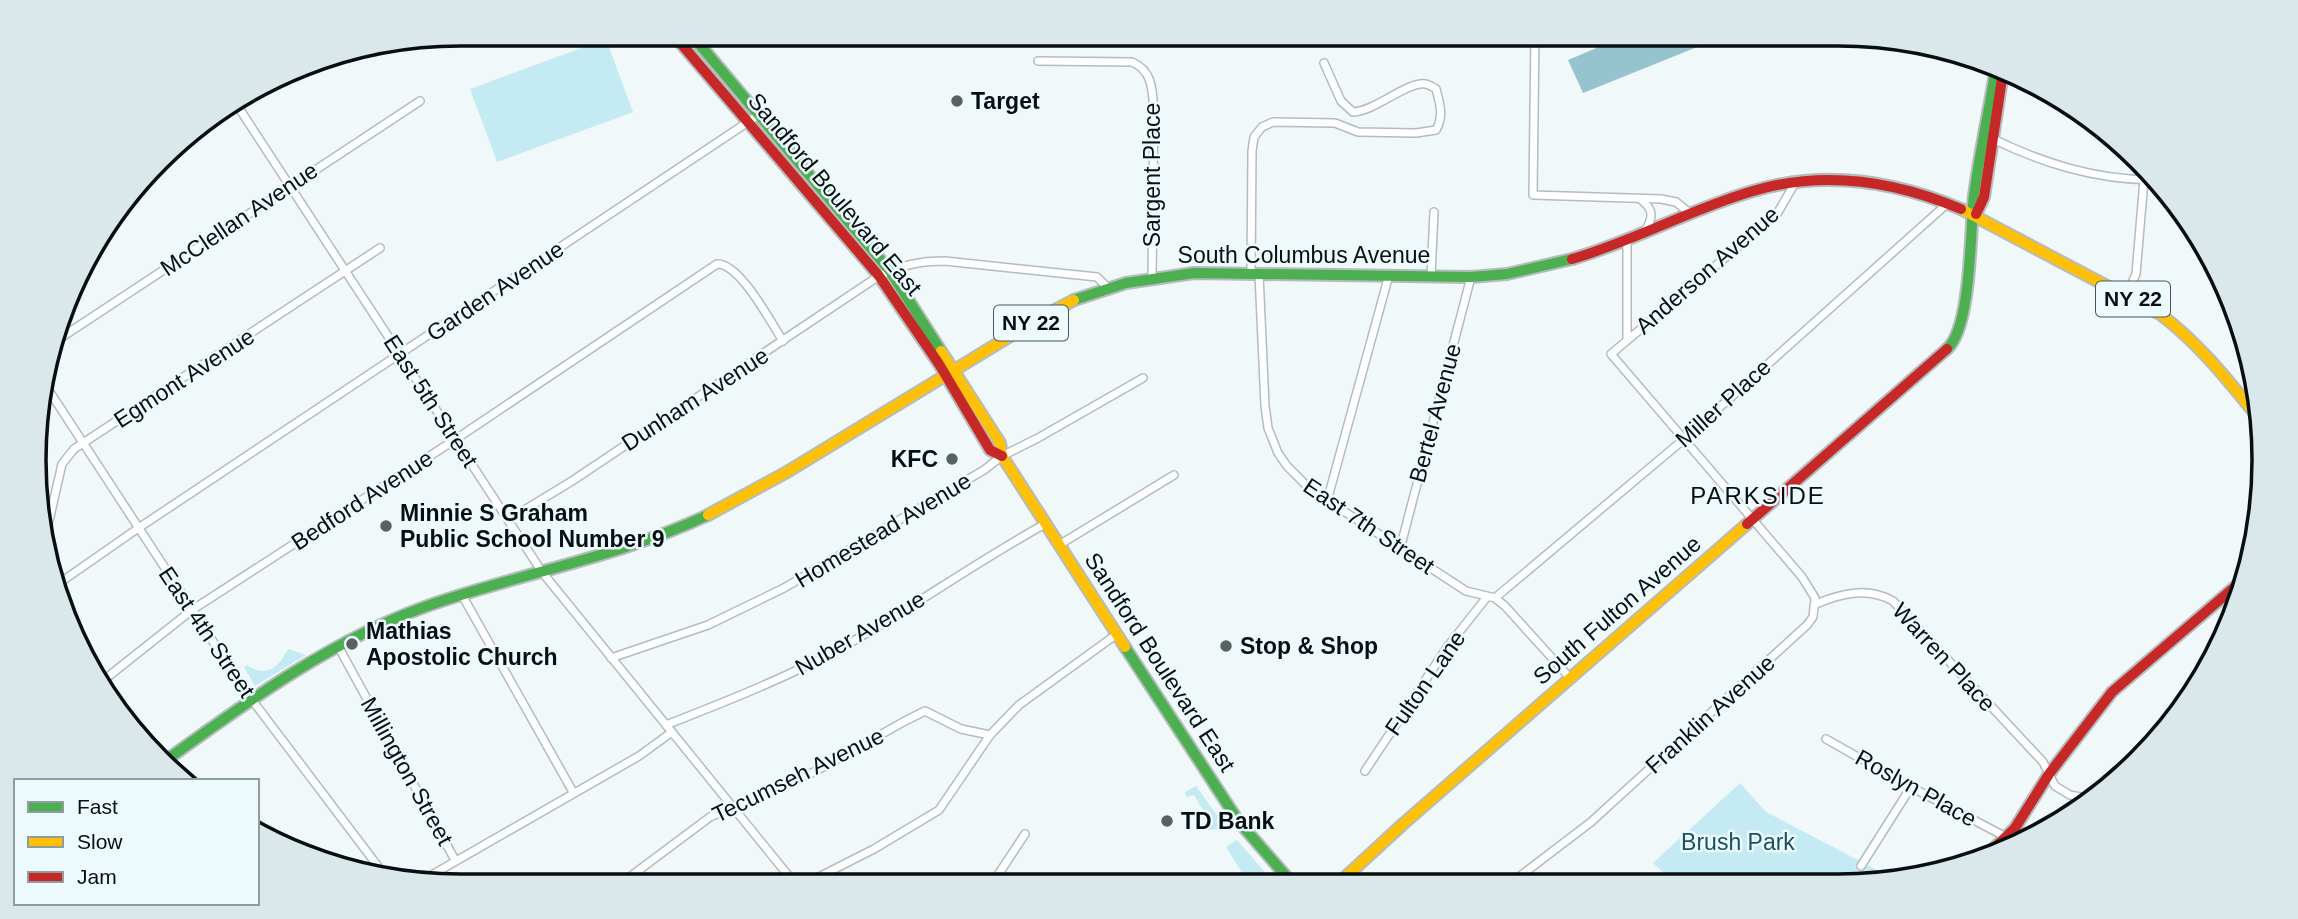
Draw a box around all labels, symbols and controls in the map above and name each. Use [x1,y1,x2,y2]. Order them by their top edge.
street label: Sandford Boulevard East [743,88,928,301]
place label: Target [971,88,1040,114]
marker: Target [949,93,965,109]
street label: Sargent Place [1139,103,1165,247]
street label: McClellan Avenue [156,157,322,281]
street label: Anderson Avenue [1630,201,1784,339]
street label: Garden Avenue [422,236,568,346]
street label: South Columbus Avenue [1178,242,1430,268]
road number: NY 22 [2096,282,2170,316]
road number: NY 22 [994,306,1068,340]
street label: Egmont Avenue [109,323,259,433]
street label: East 5th Street [379,330,484,472]
street label: Bertel Avenue [1404,341,1466,485]
street label: Dunham Avenue [617,342,773,456]
street label: Miller Place [1670,354,1776,452]
street label: Bedford Avenue [286,445,438,555]
place label: KFC [891,446,938,472]
marker: KFC [944,451,960,467]
street label: Homestead Avenue [790,467,976,593]
street label: East 7th Street [1299,473,1440,580]
district label: PARKSIDE [1690,482,1826,509]
place label: Minnie S Graham Public School Number 9 [400,500,665,552]
marker: Minnie S Graham Public School Number 9 [378,518,394,534]
street label: South Fulton Avenue [1528,530,1706,690]
street label: Sandford Boulevard East [1079,548,1241,777]
street label: East 4th Street [154,562,261,703]
street label: Nuber Avenue [791,585,929,681]
street label: Warren Place [1887,597,2001,717]
place label: Mathias Apostolic Church [366,618,558,670]
street label: Fulton Lane [1380,626,1470,740]
place label: Stop & Shop [1240,633,1378,659]
marker: Mathias Apostolic Church [344,636,360,652]
marker: Stop & Shop [1218,638,1234,654]
street label: Franklin Avenue [1640,649,1780,779]
street label: Millington Street [356,693,459,850]
street label: Tecumseh Avenue [708,722,888,828]
street label: Roslyn Place [1851,744,1981,832]
legend [14,779,259,905]
text: Fast [77,795,118,818]
place label: TD Bank [1181,808,1275,834]
marker: TD Bank [1159,813,1175,829]
park label: Brush Park [1681,829,1795,855]
text: Slow [77,830,123,853]
text: Jam [77,865,117,888]

